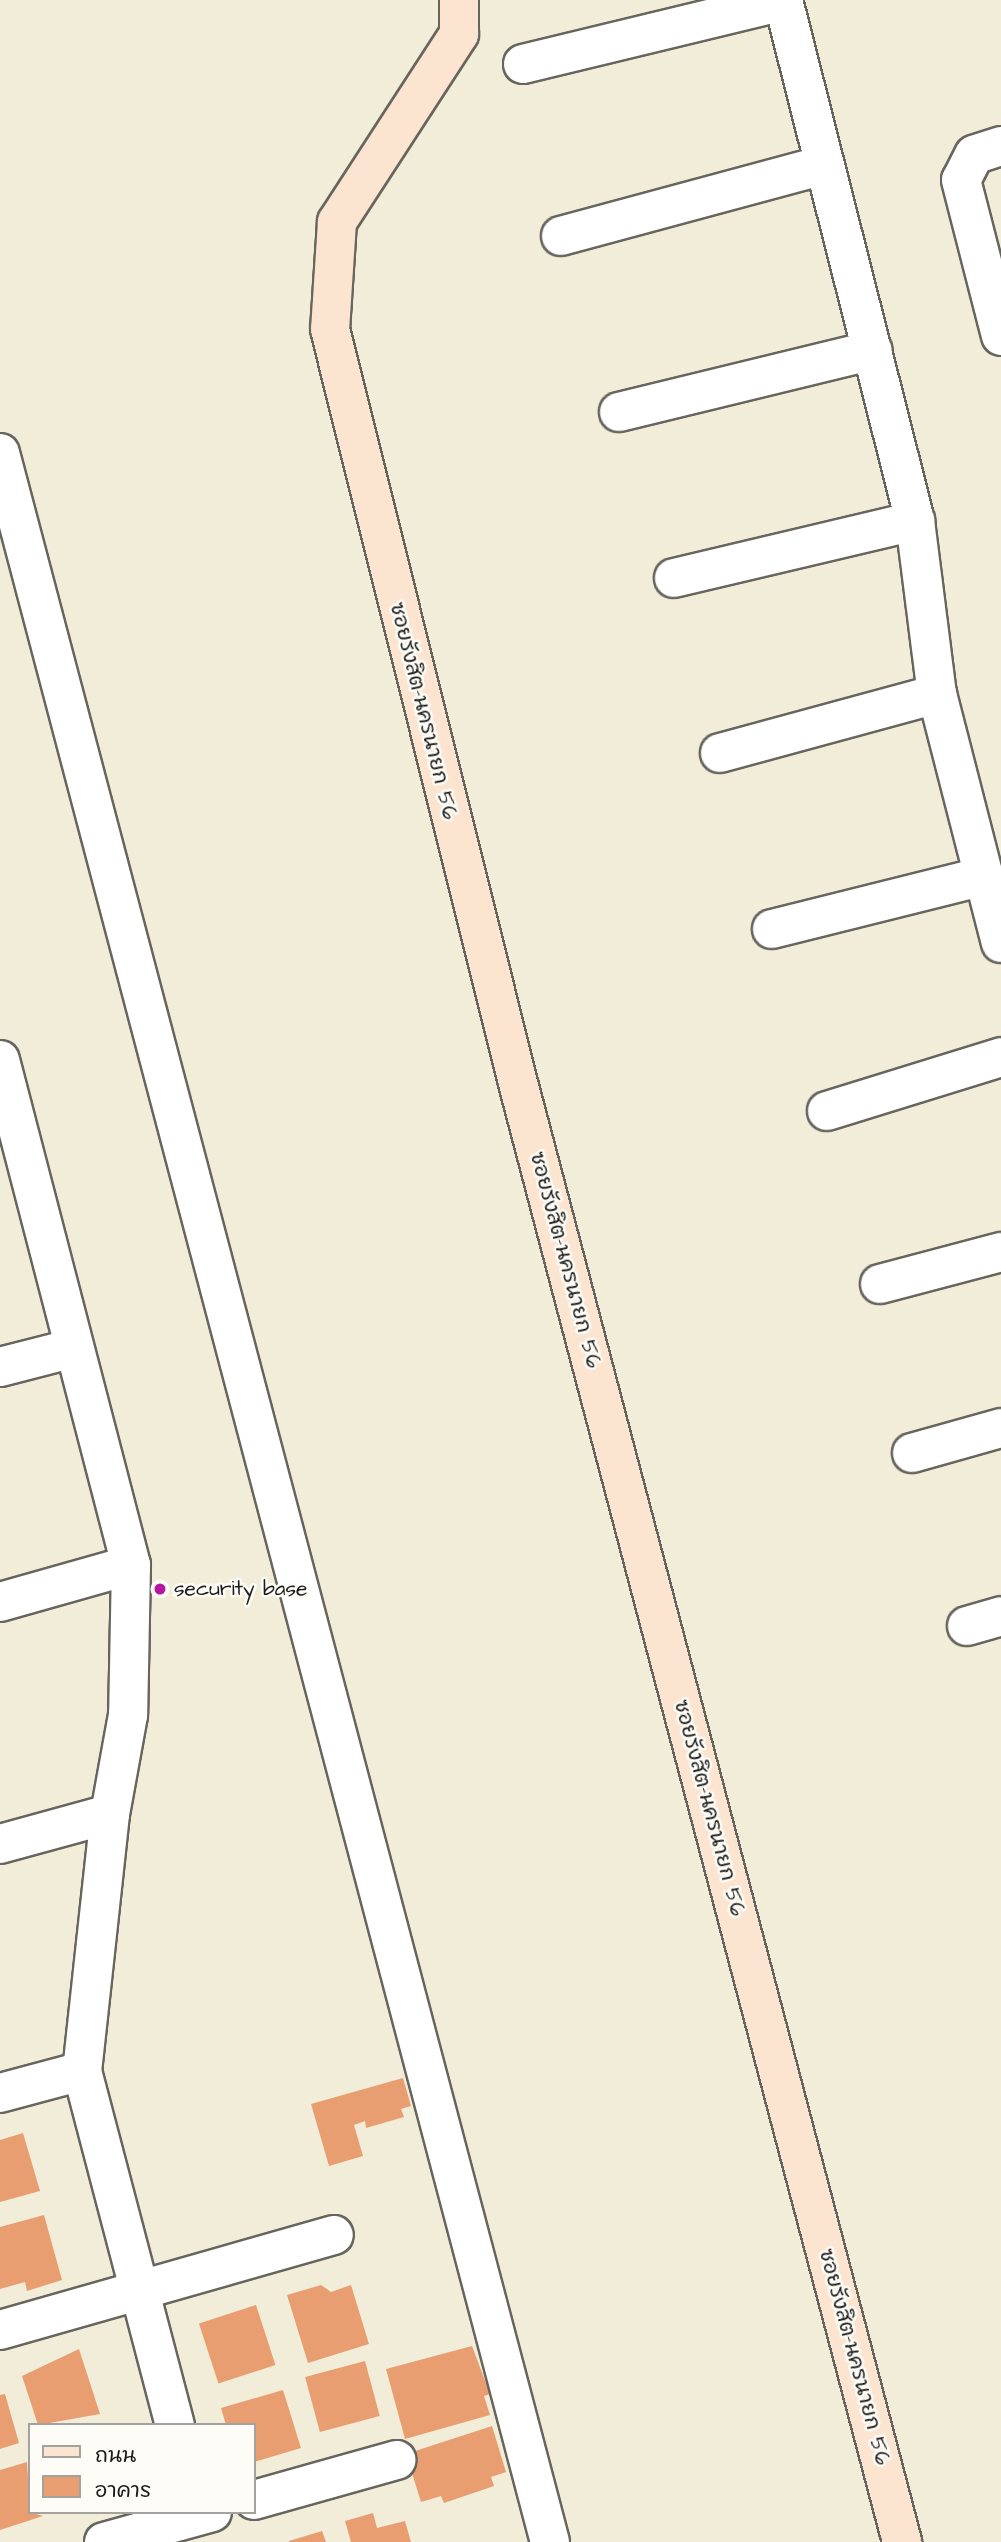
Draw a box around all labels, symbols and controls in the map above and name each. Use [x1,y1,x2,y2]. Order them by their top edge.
street label: ซอยรังสิต-นครนายก 56 [384,600,462,822]
street label: ซอยรังสิต-นครนายก 56 [524,1149,606,1371]
place label: security base [174,1576,307,1602]
marker: security base [152,1581,168,1597]
street label: ซอยรังสิต-นครนายก 56 [668,1697,750,1919]
street label: ซอยรังสิต-นครนายก 56 [813,2246,895,2468]
legend [28,2423,256,2514]
text: ถนน [95,2441,136,2470]
text: อาคาร [95,2476,151,2505]

